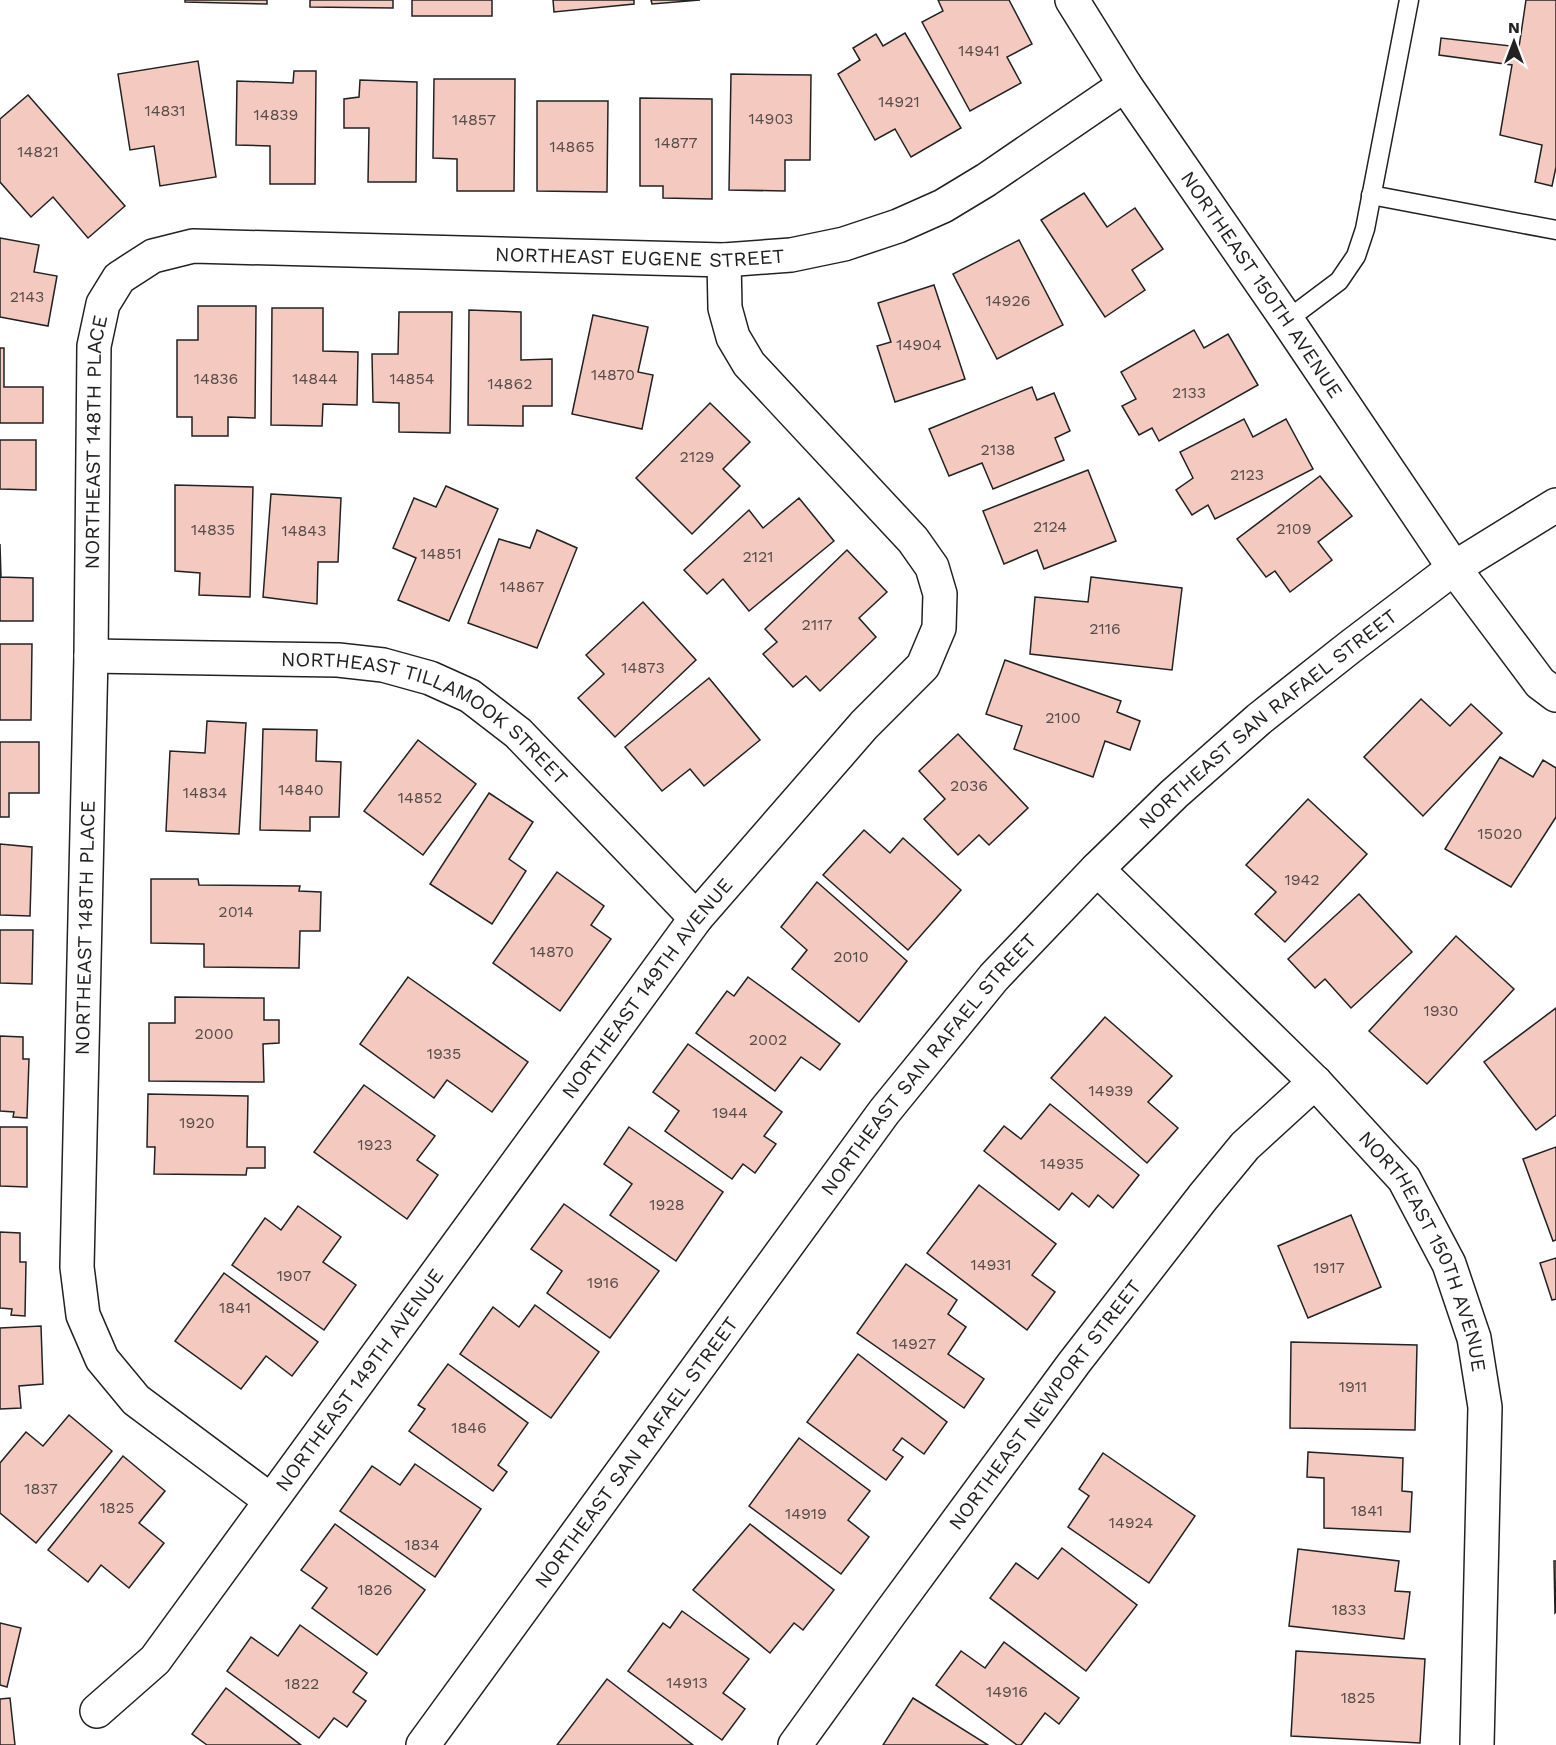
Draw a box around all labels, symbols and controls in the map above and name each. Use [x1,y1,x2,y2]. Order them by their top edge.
north arrow [1484,12,1544,72]
text: N [1508,18,1520,37]
house number: 14941 [958,41,1000,60]
house number: 14921 [878,92,920,111]
house number: 14831 [144,101,186,120]
house number: 14839 [254,105,298,124]
house number: 14903 [749,109,793,128]
house number: 14857 [452,110,496,129]
house number: 14877 [654,133,698,152]
house number: 14865 [550,137,594,156]
house number: 14821 [17,142,59,161]
street label: NORTHEAST 150TH AVENUE [1176,166,1348,402]
street label: NORTHEAST EUGENE STREET [495,242,785,272]
house number: 2143 [10,287,44,306]
house number: 14926 [986,291,1030,310]
street label: NORTHEAST 148TH PLACE [80,313,112,569]
house number: 14904 [896,335,942,354]
house number: 14870 [591,365,635,384]
house number: 14836 [194,369,238,388]
house number: 14844 [292,369,338,388]
house number: 14854 [390,369,435,388]
house number: 14862 [488,374,532,393]
house number: 2133 [1172,383,1206,402]
house number: 2138 [981,440,1015,459]
house number: 2129 [680,447,714,466]
house number: 2123 [1230,465,1264,484]
house number: 2124 [1033,517,1067,536]
house number: 2109 [1276,519,1312,538]
house number: 14835 [191,520,235,539]
house number: 14843 [282,521,326,540]
house number: 14851 [420,544,462,563]
house number: 2121 [742,547,774,566]
house number: 14867 [500,577,544,596]
street label: NORTHEAST SAN RAFAEL STREET [1133,604,1402,834]
house number: 2117 [802,615,832,634]
house number: 2116 [1089,619,1121,638]
street label: NORTHEAST TILLAMOOK STREET [281,647,573,789]
house number: 14873 [621,658,665,677]
house number: 2100 [1045,708,1081,727]
house number: 2036 [950,776,988,795]
house number: 14840 [278,780,324,799]
house number: 14834 [183,783,228,802]
house number: 14852 [398,788,442,807]
street label: NORTHEAST 148TH PLACE [70,800,100,1055]
house number: 15020 [1478,824,1522,843]
house number: 1942 [1284,870,1320,889]
street label: NORTHEAST 149TH AVENUE [556,873,737,1103]
house number: 2014 [218,902,254,921]
street label: NORTHEAST SAN RAFAEL STREET [815,928,1041,1200]
house number: 14870 [530,942,574,961]
house number: 2010 [833,947,869,966]
house number: 1930 [1423,1001,1459,1020]
house number: 2000 [194,1024,234,1043]
house number: 2002 [749,1030,787,1049]
house number: 1935 [427,1044,461,1063]
house number: 14939 [1089,1081,1133,1100]
house number: 1944 [712,1103,748,1122]
house number: 1920 [179,1113,215,1132]
street label: NORTHEAST 150TH AVENUE [1354,1126,1491,1373]
house number: 1923 [358,1135,392,1154]
house number: 14935 [1040,1154,1084,1173]
house number: 1928 [649,1195,685,1214]
house number: 14931 [970,1255,1012,1274]
house number: 1917 [1313,1258,1345,1277]
street label: NORTHEAST 149TH AVENUE [270,1264,448,1496]
house number: 1907 [277,1266,311,1285]
house number: 1916 [587,1273,619,1292]
street label: NORTHEAST NEWPORT STREET [943,1275,1146,1535]
house number: 1841 [219,1298,251,1317]
street label: NORTHEAST SAN RAFAEL STREET [529,1312,743,1593]
house number: 14927 [892,1334,936,1353]
house number: 1911 [1339,1377,1367,1396]
house number: 1846 [451,1418,487,1437]
house number: 1837 [24,1479,58,1498]
house number: 1825 [100,1498,134,1517]
house number: 1841 [1351,1501,1383,1520]
house number: 14919 [785,1504,827,1523]
house number: 14924 [1109,1513,1153,1532]
house number: 1834 [405,1535,440,1554]
house number: 1826 [357,1580,393,1599]
house number: 1833 [1332,1600,1366,1619]
house number: 14913 [666,1673,708,1692]
house number: 1822 [285,1674,319,1693]
house number: 14916 [986,1682,1028,1701]
house number: 1825 [1341,1688,1375,1707]

